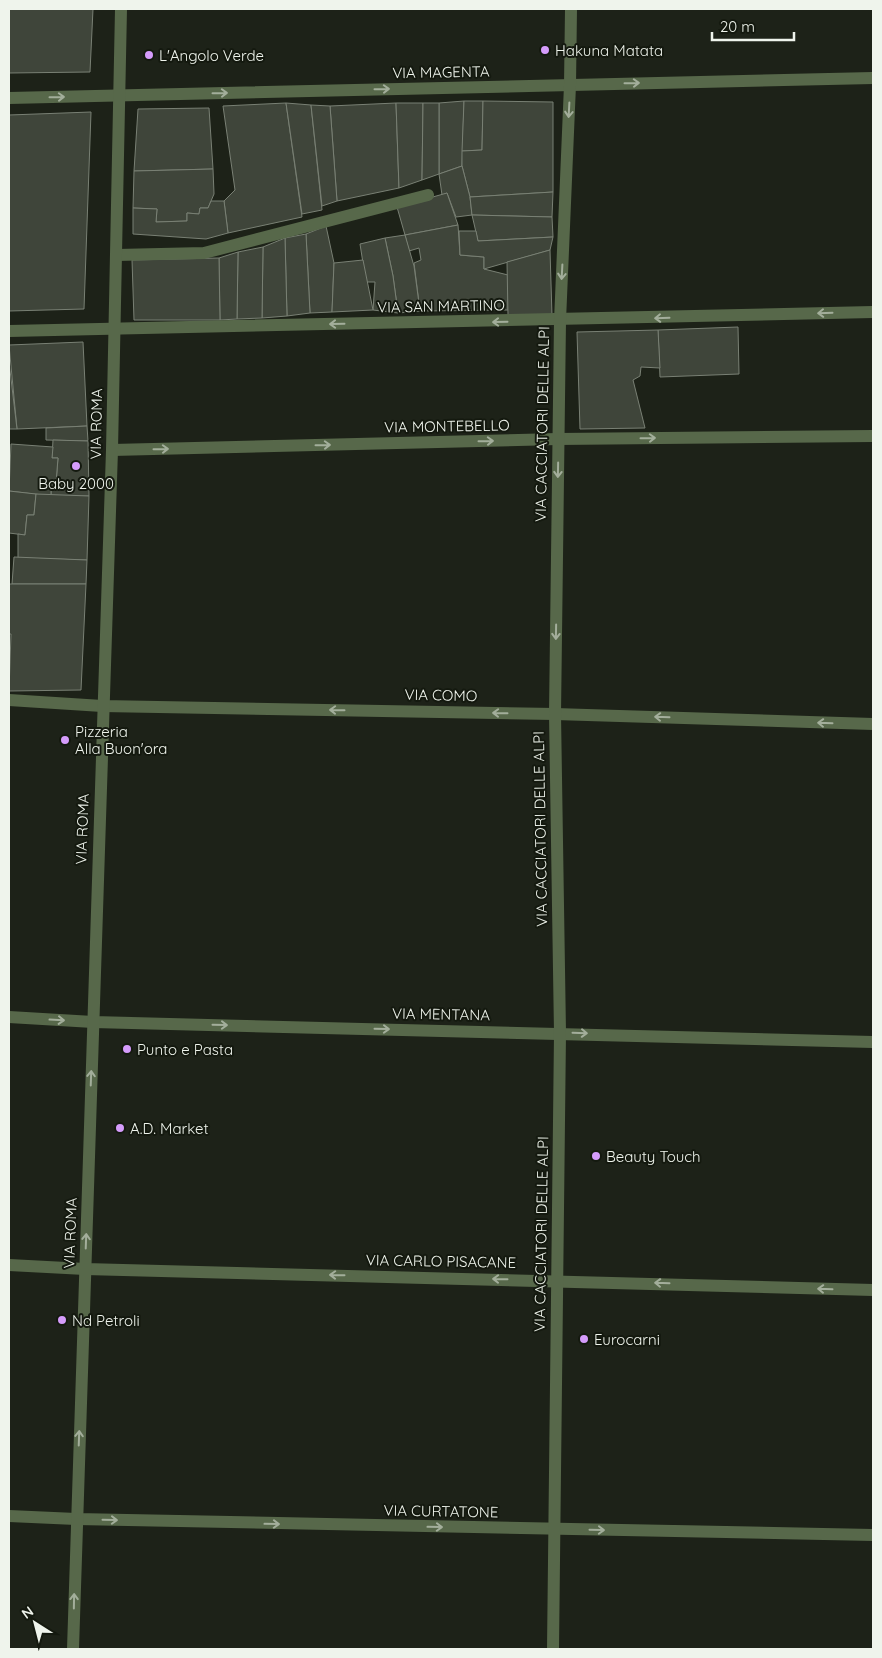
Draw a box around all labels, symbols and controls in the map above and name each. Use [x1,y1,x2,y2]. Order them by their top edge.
scale bar [712,10,794,42]
text: 20 m [720,17,755,36]
place label: Hakuna Matata [555,41,663,60]
marker: Hakuna Matata [539,44,551,56]
place label: L'Angolo Verde [159,46,264,65]
marker: L'Angolo Verde [143,49,155,61]
street label: VIA MAGENTA [392,62,490,82]
one-way arrow [624,79,640,88]
one-way arrow [374,84,390,94]
one-way arrow [212,88,228,98]
one-way arrow [49,92,65,101]
one-way arrow [564,102,574,118]
one-way arrow [557,264,566,280]
street label: VIA SAN MARTINO [377,295,505,317]
one-way arrow [817,309,833,318]
one-way arrow [654,313,670,323]
one-way arrow [492,317,508,327]
one-way arrow [329,320,345,329]
street label: VIA CACCIATORI DELLE ALPI [531,326,553,522]
street label: VIA ROMA [86,388,106,460]
street label: VIA MONTEBELLO [384,415,510,437]
one-way arrow [640,433,656,443]
one-way arrow [477,436,493,446]
one-way arrow [314,440,331,450]
one-way arrow [152,444,168,453]
marker: Baby 2000 [70,460,82,472]
one-way arrow [553,462,562,478]
place label: Baby 2000 [38,474,114,493]
one-way arrow [551,624,561,640]
street label: VIA COMO [404,685,478,705]
one-way arrow [329,705,346,715]
one-way arrow [492,708,508,718]
one-way arrow [654,713,670,722]
one-way arrow [817,718,833,727]
place label: Pizzeria Alla Buon'ora [75,722,167,758]
street label: VIA CACCIATORI DELLE ALPI [529,731,551,927]
marker: Pizzeria Alla Buon'ora [59,734,71,746]
street label: VIA ROMA [71,793,93,865]
street label: VIA MENTANA [392,1004,490,1024]
one-way arrow [49,1016,65,1025]
one-way arrow [212,1020,228,1030]
one-way arrow [374,1024,390,1034]
one-way arrow [571,1029,587,1038]
place label: Punto e Pasta [137,1040,233,1059]
marker: Punto e Pasta [121,1043,133,1055]
one-way arrow [86,1071,96,1087]
place label: A.D. Market [130,1119,209,1138]
marker: A.D. Market [114,1122,126,1134]
street label: VIA CACCIATORI DELLE ALPI [530,1136,552,1332]
place label: Beauty Touch [606,1147,701,1166]
marker: Beauty Touch [590,1150,602,1162]
street label: VIA ROMA [59,1197,81,1269]
one-way arrow [81,1233,91,1249]
street label: VIA CARLO PISACANE [366,1250,516,1272]
one-way arrow [329,1270,346,1280]
one-way arrow [492,1274,508,1284]
one-way arrow [654,1279,670,1288]
one-way arrow [817,1284,833,1293]
place label: Nd Petroli [72,1311,140,1330]
marker: Nd Petroli [56,1314,68,1326]
place label: Eurocarni [594,1330,660,1349]
marker: Eurocarni [578,1333,590,1345]
one-way arrow [74,1430,83,1446]
street label: VIA CURTATONE [383,1500,499,1522]
one-way arrow [102,1515,118,1525]
one-way arrow [264,1519,280,1528]
one-way arrow [426,1522,443,1532]
one-way arrow [589,1525,605,1535]
one-way arrow [69,1593,79,1609]
north arrow [10,1598,60,1648]
text: N [18,1602,37,1623]

